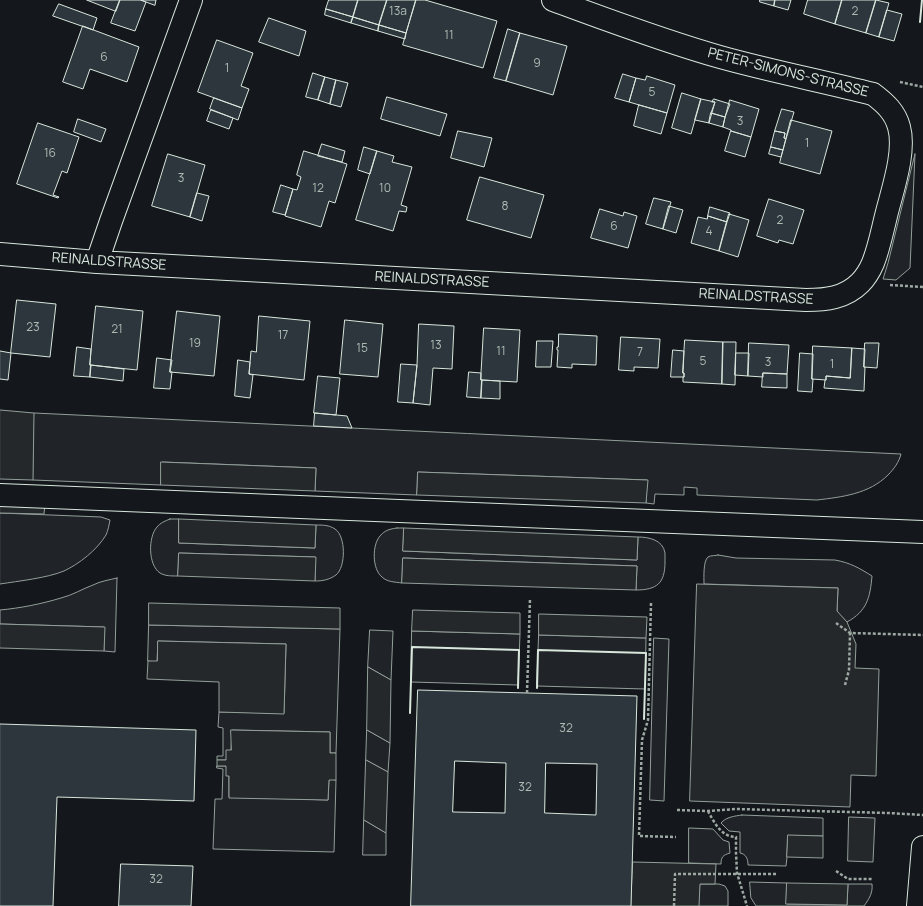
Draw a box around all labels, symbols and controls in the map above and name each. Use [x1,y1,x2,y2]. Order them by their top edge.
house number: 13a [389,5,407,19]
house number: 2 [852,5,858,19]
house number: 11 [444,29,454,43]
street label: PETER-SIMONS-STRASSE [706,45,870,101]
house number: 6 [100,51,108,65]
house number: 9 [533,57,541,71]
house number: 1 [225,62,229,76]
house number: 5 [649,86,655,100]
house number: 3 [737,115,743,129]
house number: 1 [805,137,809,151]
house number: 16 [44,147,56,161]
house number: 3 [178,172,184,186]
house number: 12 [312,182,324,196]
house number: 10 [379,182,391,196]
house number: 8 [502,200,508,214]
house number: 2 [777,214,783,228]
house number: 6 [610,220,618,234]
house number: 4 [705,225,713,239]
street label: REINALDSTRASSE [51,250,167,274]
street label: REINALDSTRASSE [374,269,490,291]
street label: REINALDSTRASSE [698,286,814,308]
house number: 23 [26,321,40,335]
house number: 21 [111,323,123,337]
house number: 17 [278,329,288,343]
house number: 19 [189,337,201,351]
house number: 13 [430,339,442,353]
house number: 15 [356,342,368,356]
house number: 11 [496,345,506,359]
house number: 7 [637,346,643,360]
house number: 5 [700,355,706,369]
house number: 3 [765,356,771,370]
house number: 1 [830,358,834,372]
house number: 32 [559,722,573,736]
house number: 32 [518,781,532,795]
house number: 32 [149,873,163,887]

